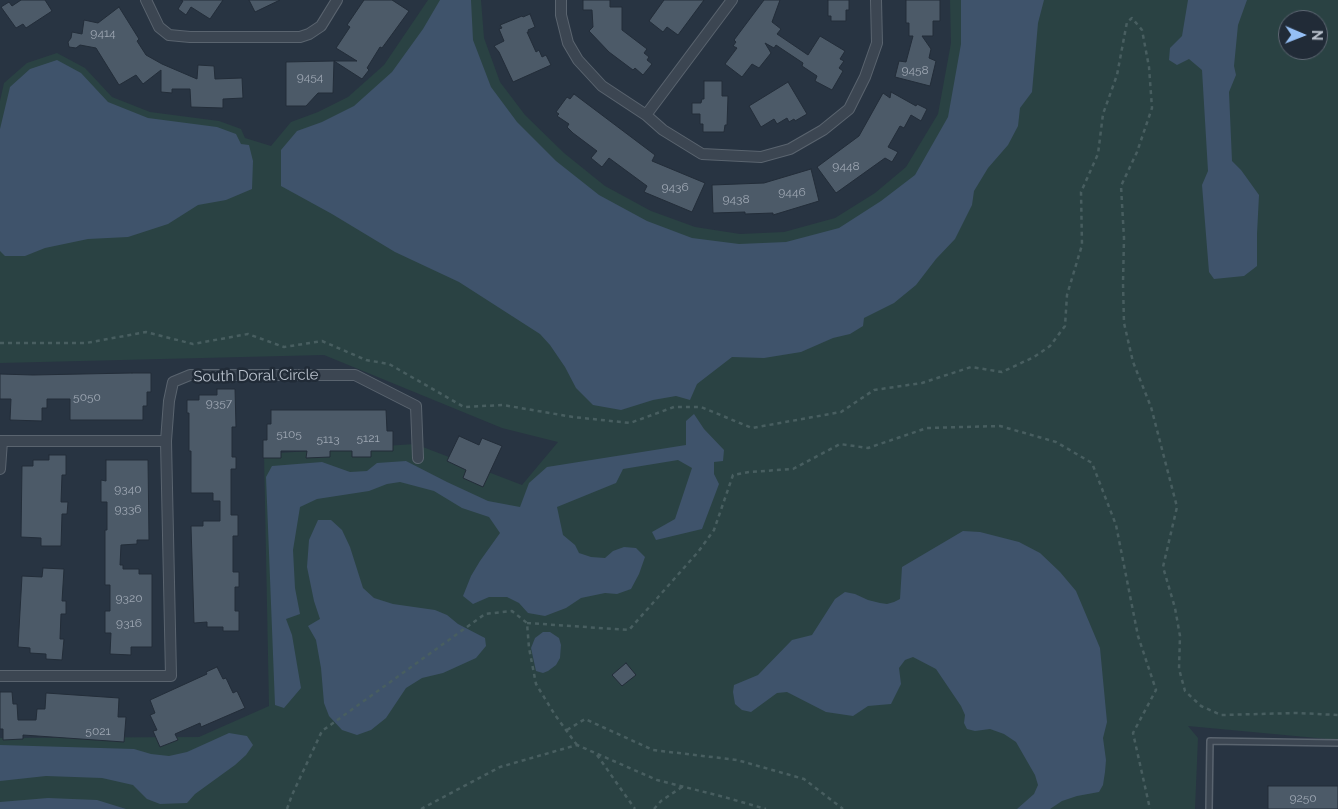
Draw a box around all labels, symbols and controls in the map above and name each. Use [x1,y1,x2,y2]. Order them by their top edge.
north arrow [1278,10,1328,60]
house number: 9414 [90,26,116,40]
text: N [1309,30,1325,41]
house number: 9458 [901,63,929,77]
house number: 9454 [297,70,323,84]
house number: 9448 [832,159,860,173]
house number: 9436 [661,180,689,194]
house number: 9446 [778,185,806,199]
house number: 9438 [722,192,750,206]
street label: South Doral Circle [193,366,319,386]
house number: 5050 [73,390,101,404]
house number: 9357 [206,396,232,410]
house number: 5105 [276,427,302,441]
house number: 5121 [356,431,380,445]
house number: 5113 [316,432,340,446]
house number: 9340 [114,482,142,496]
house number: 9336 [114,502,142,516]
house number: 9320 [115,591,143,605]
house number: 9316 [116,616,142,630]
house number: 5021 [85,724,111,738]
house number: 9250 [1289,791,1317,805]

